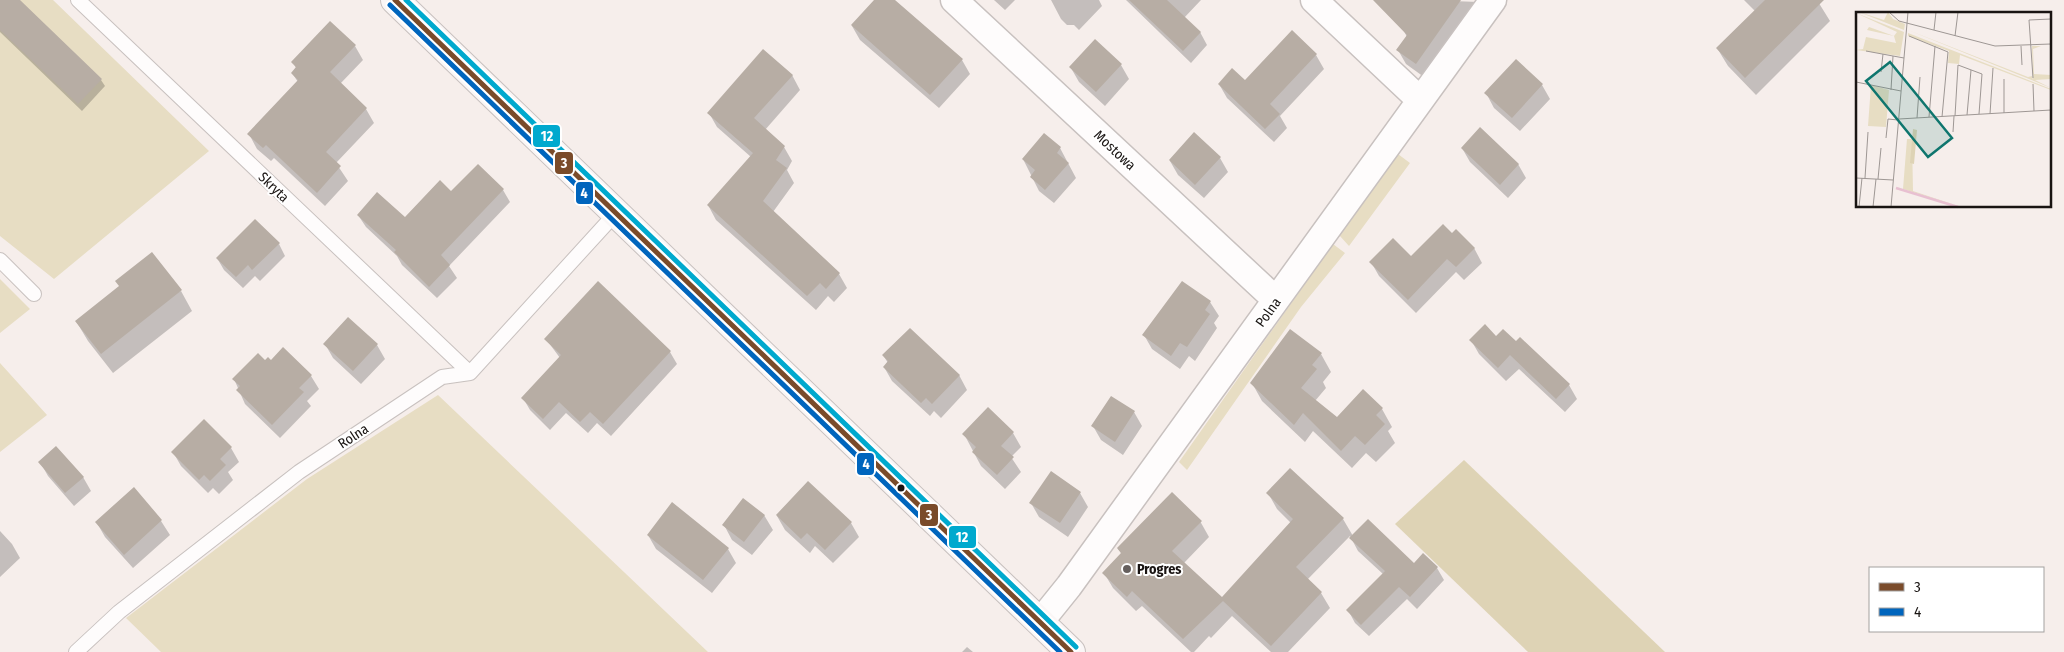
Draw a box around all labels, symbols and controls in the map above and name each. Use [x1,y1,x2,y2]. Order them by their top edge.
inset map [1856,12,2052,208]
line badge: 12 [532,124,561,148]
street label: Mostowa [1090,127,1139,174]
text: 12 [541,128,554,145]
line badge: 3 [554,151,574,175]
text: 3 [560,155,568,172]
street label: Skryta [255,169,293,206]
line badge: 4 [575,181,594,205]
text: 4 [580,185,588,202]
street label: Polna [1252,294,1285,330]
street label: Rolna [335,420,372,452]
line badge: 4 [856,452,875,476]
text: 4 [862,456,870,473]
unlabelled marker [896,483,906,493]
line badge: 3 [919,503,939,527]
text: 3 [925,507,933,524]
line badge: 12 [948,525,977,549]
text: 12 [956,529,969,546]
place label: Progres [1137,561,1181,578]
marker: Progres [1121,563,1133,575]
legend [1869,567,2044,632]
text: 3 [1914,578,1921,596]
text: 4 [1914,603,1921,621]

